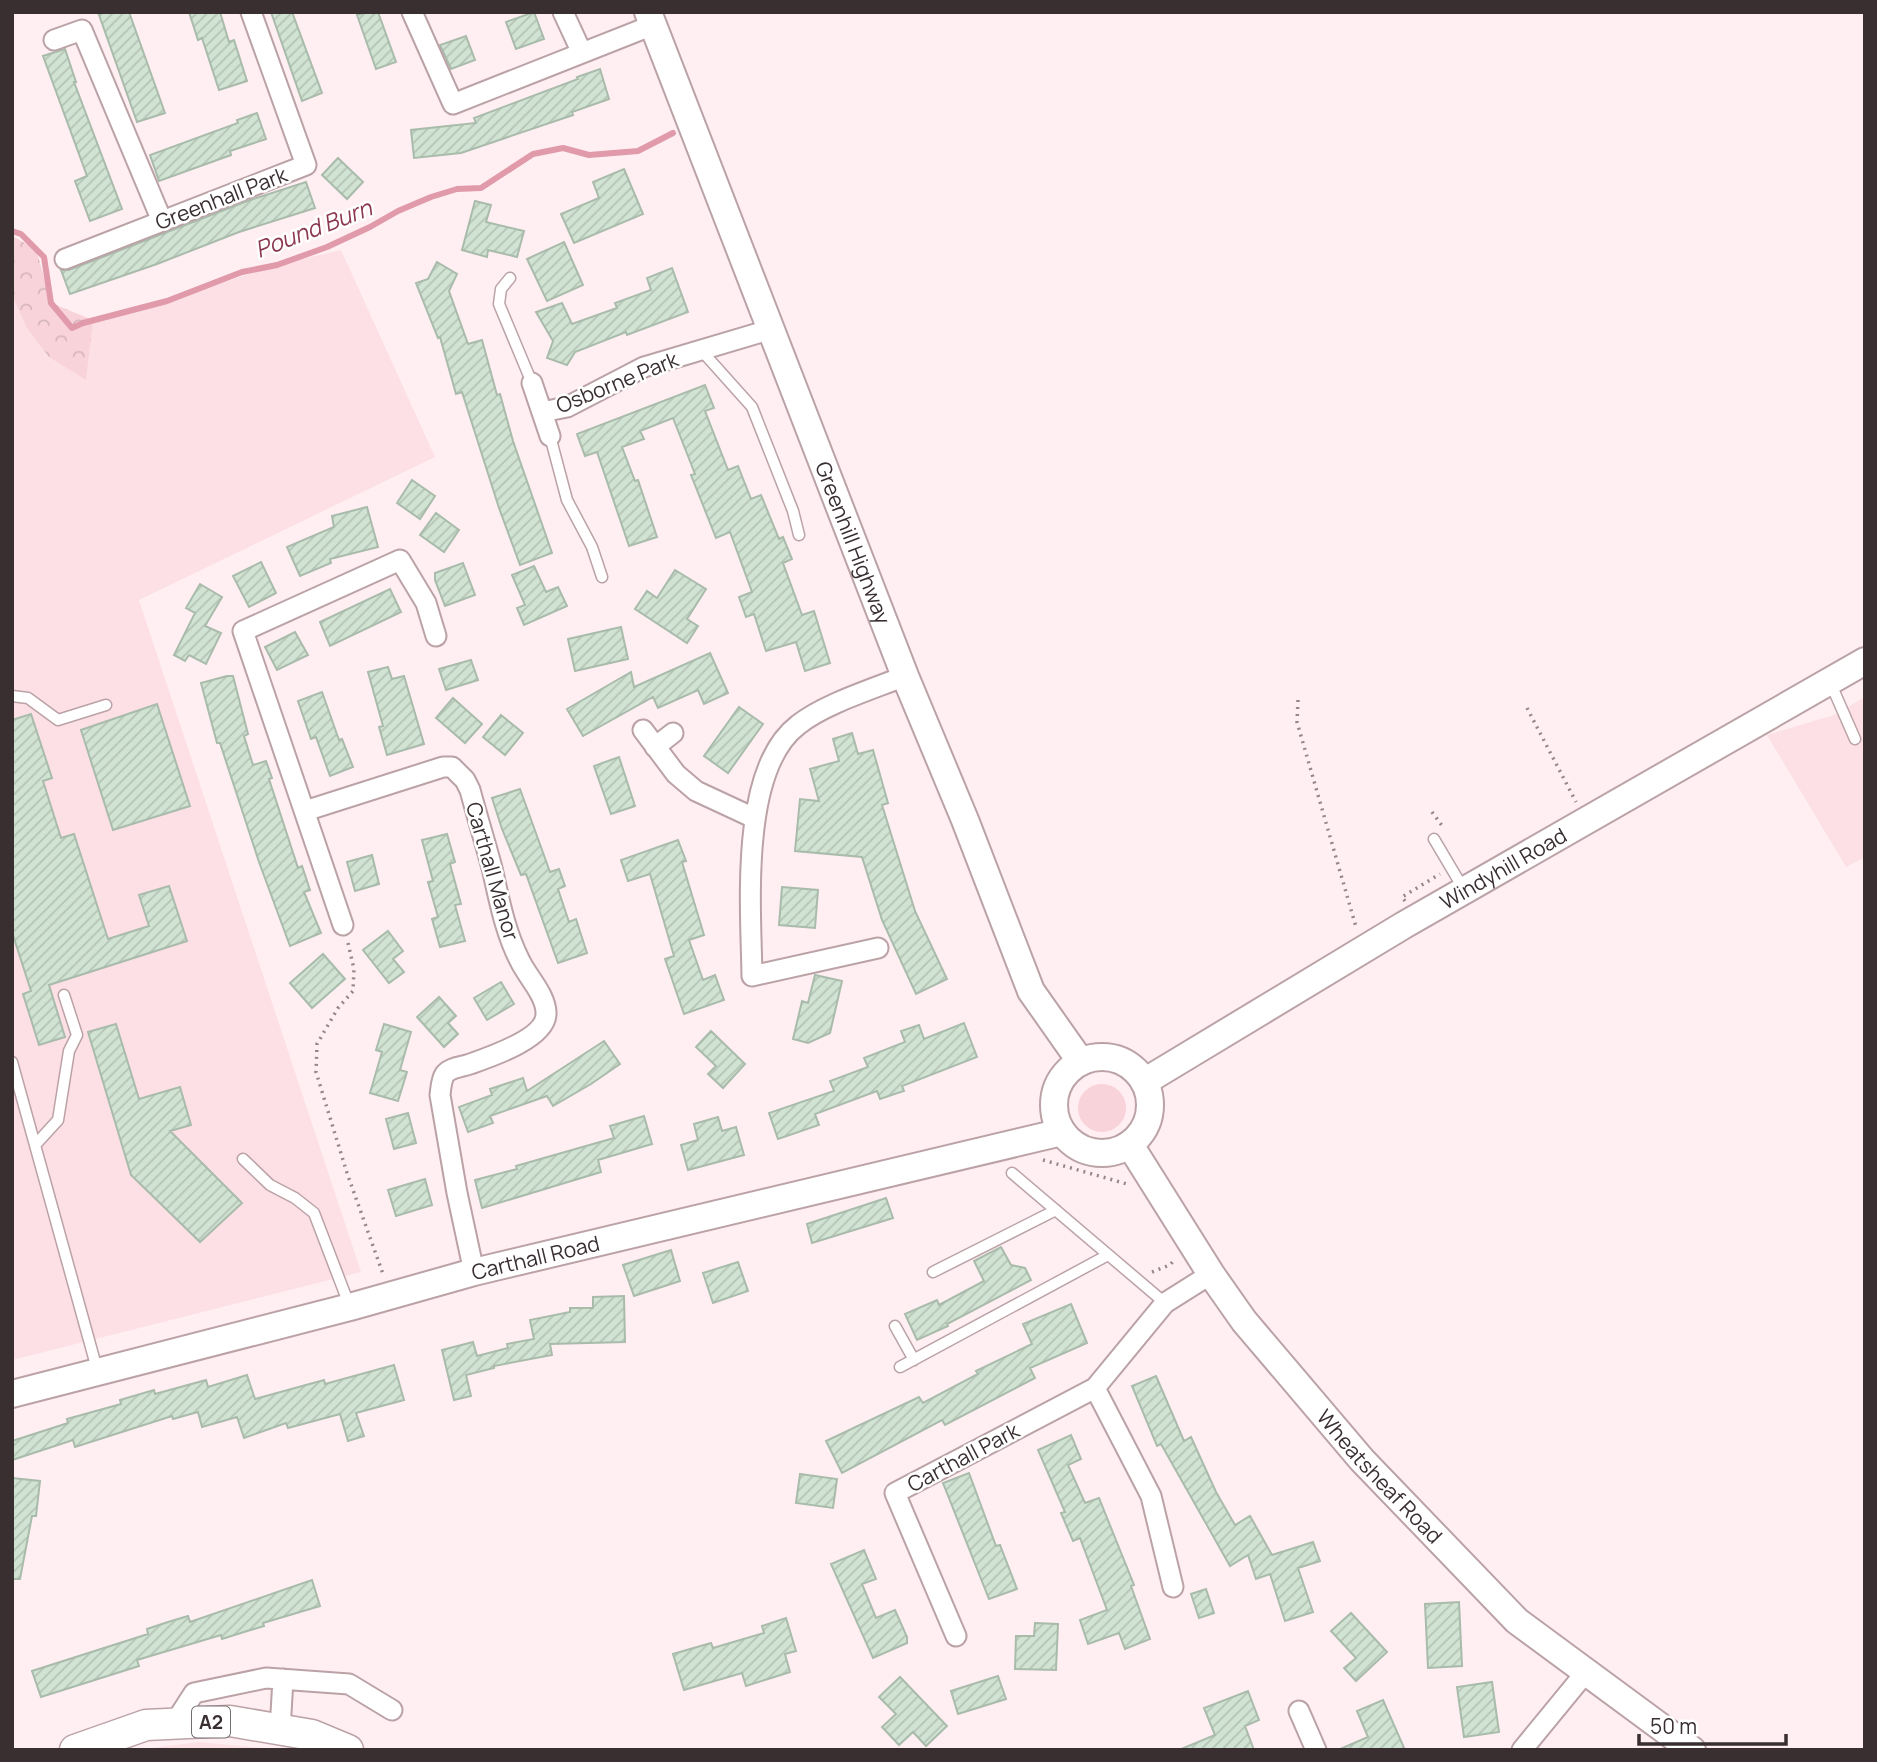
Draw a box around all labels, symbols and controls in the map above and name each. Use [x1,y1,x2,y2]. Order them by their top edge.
street label: Greenhall Park [151,160,291,236]
water label: Pound Burn [250,191,377,265]
street label: Osborne Park [552,345,683,419]
street label: Greenhill Highway [809,457,898,628]
street label: Carthall Manor [460,799,526,944]
street label: Windyhill Road [1435,821,1571,915]
street label: Carthall Road [469,1229,602,1286]
street label: Wheatsheaf Road [1311,1403,1449,1549]
street label: Carthall Park [902,1416,1024,1498]
scale bar [1639,1702,1786,1746]
road number: A2 [192,1706,230,1738]
text: 50 m [1650,1712,1697,1740]

